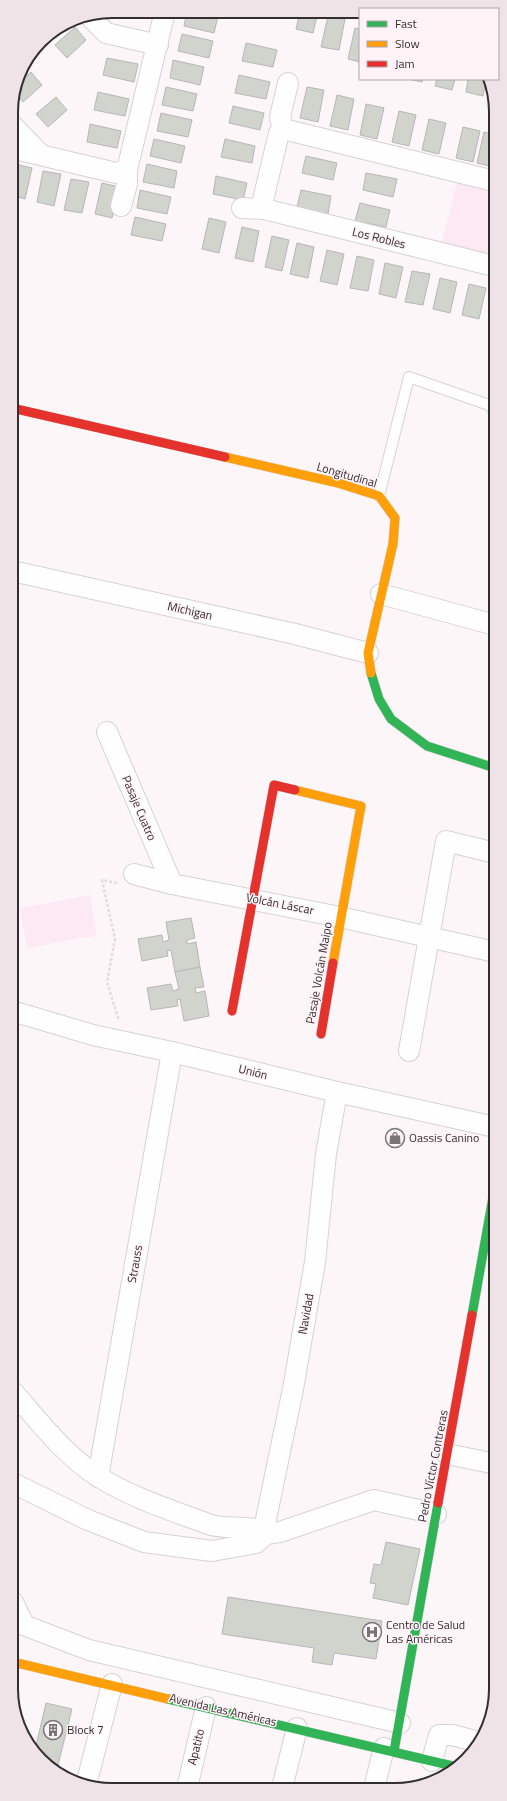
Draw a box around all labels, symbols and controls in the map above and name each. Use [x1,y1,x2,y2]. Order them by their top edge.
legend [359,8,499,80]
text: Fast [395,14,418,33]
text: Slow [395,34,420,53]
text: Jam [395,54,415,73]
street label: Los Robles [350,222,408,253]
street label: Longitudinal [315,457,380,492]
street label: Michigan [166,596,214,625]
street label: Pasaje Cuatro [117,772,162,843]
street label: Volcán Láscar [245,888,316,919]
street label: Pasaje Volcán Maipo [300,920,337,1025]
street label: Unión [236,1059,270,1084]
shop icon: Oassis Canino [384,1127,406,1149]
place label: Oassis Canino [409,1128,479,1147]
street label: Strauss [122,1243,147,1284]
street label: Navidad [293,1292,318,1336]
street label: Pedro Víctor Contreras [412,1408,453,1524]
place label: Centro de Salud Las Américas [386,1615,465,1648]
hospital icon: Centro de Salud Las Américas [361,1621,383,1643]
street label: Avenida Las Américas [168,1688,279,1731]
building icon: Block 7 [42,1719,64,1741]
place label: Block 7 [67,1720,104,1739]
street label: Apatito [182,1727,209,1767]

